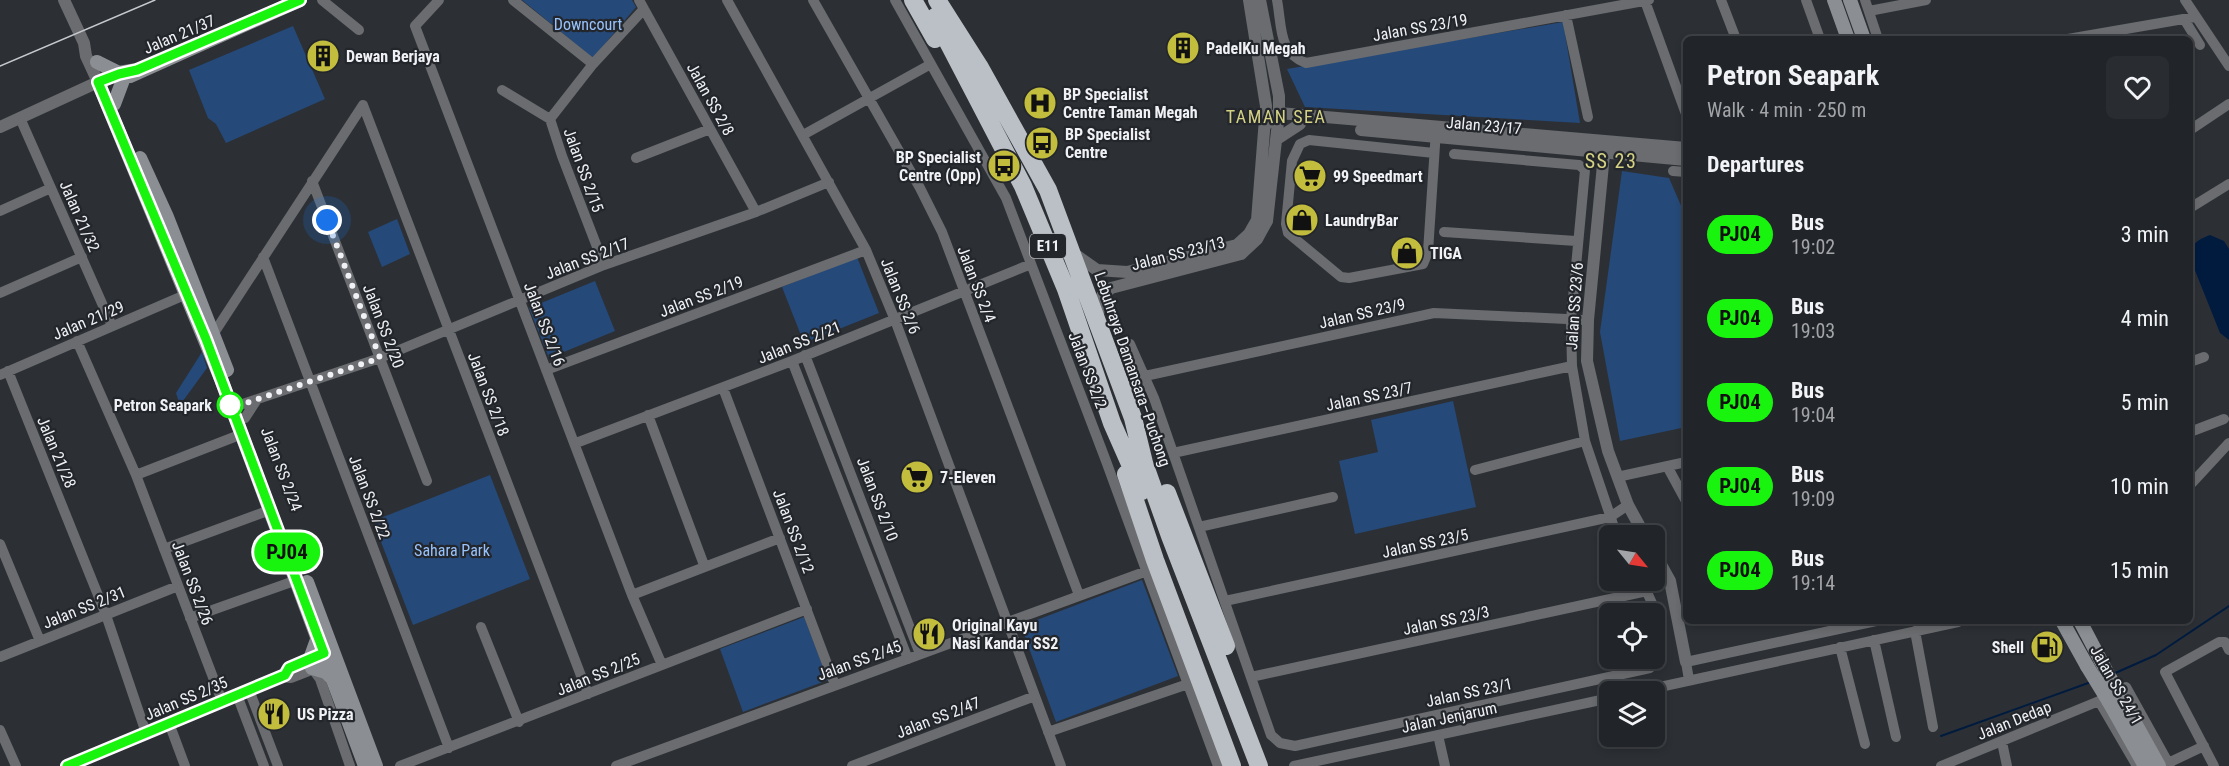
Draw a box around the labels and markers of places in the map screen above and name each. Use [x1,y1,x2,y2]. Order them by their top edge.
building icon: PadelKu Megah [1165,30,1201,66]
building icon: Dewan Berjaya [305,38,341,74]
place label: PadelKu Megah [1206,39,1306,58]
place label: Dewan Berjaya [346,47,440,66]
hospital icon: BP Specialist Centre Taman Megah [1022,85,1058,121]
place label: BP Specialist Centre Taman Megah [1063,85,1198,122]
bus stop icon: BP Specialist Centre [1024,125,1060,161]
place label: BP Specialist Centre [1065,125,1150,162]
place label: BP Specialist Centre (Opp) [896,148,981,185]
bus stop icon: BP Specialist Centre (Opp) [986,148,1022,184]
supermarket icon: 99 Speedmart [1292,158,1328,194]
place label: 99 Speedmart [1333,167,1423,186]
shop icon: LaundryBar [1284,202,1320,238]
place label: LaundryBar [1325,211,1398,230]
shop icon: TIGA [1389,235,1425,271]
place label: TIGA [1430,244,1462,263]
marker: Petron Seapark [217,392,243,418]
place label: Petron Seapark [114,396,212,415]
supermarket icon: 7-Eleven [899,459,935,495]
place label: 7-Eleven [940,468,996,487]
restaurant icon: Original Kayu Nasi Kandar SS2 [911,616,947,652]
place label: Original Kayu Nasi Kandar SS2 [952,616,1058,653]
fuel station icon: Shell [2029,629,2065,665]
place label: Shell [1992,638,2024,657]
restaurant icon: US Pizza [256,696,292,732]
place label: US Pizza [297,705,354,724]

